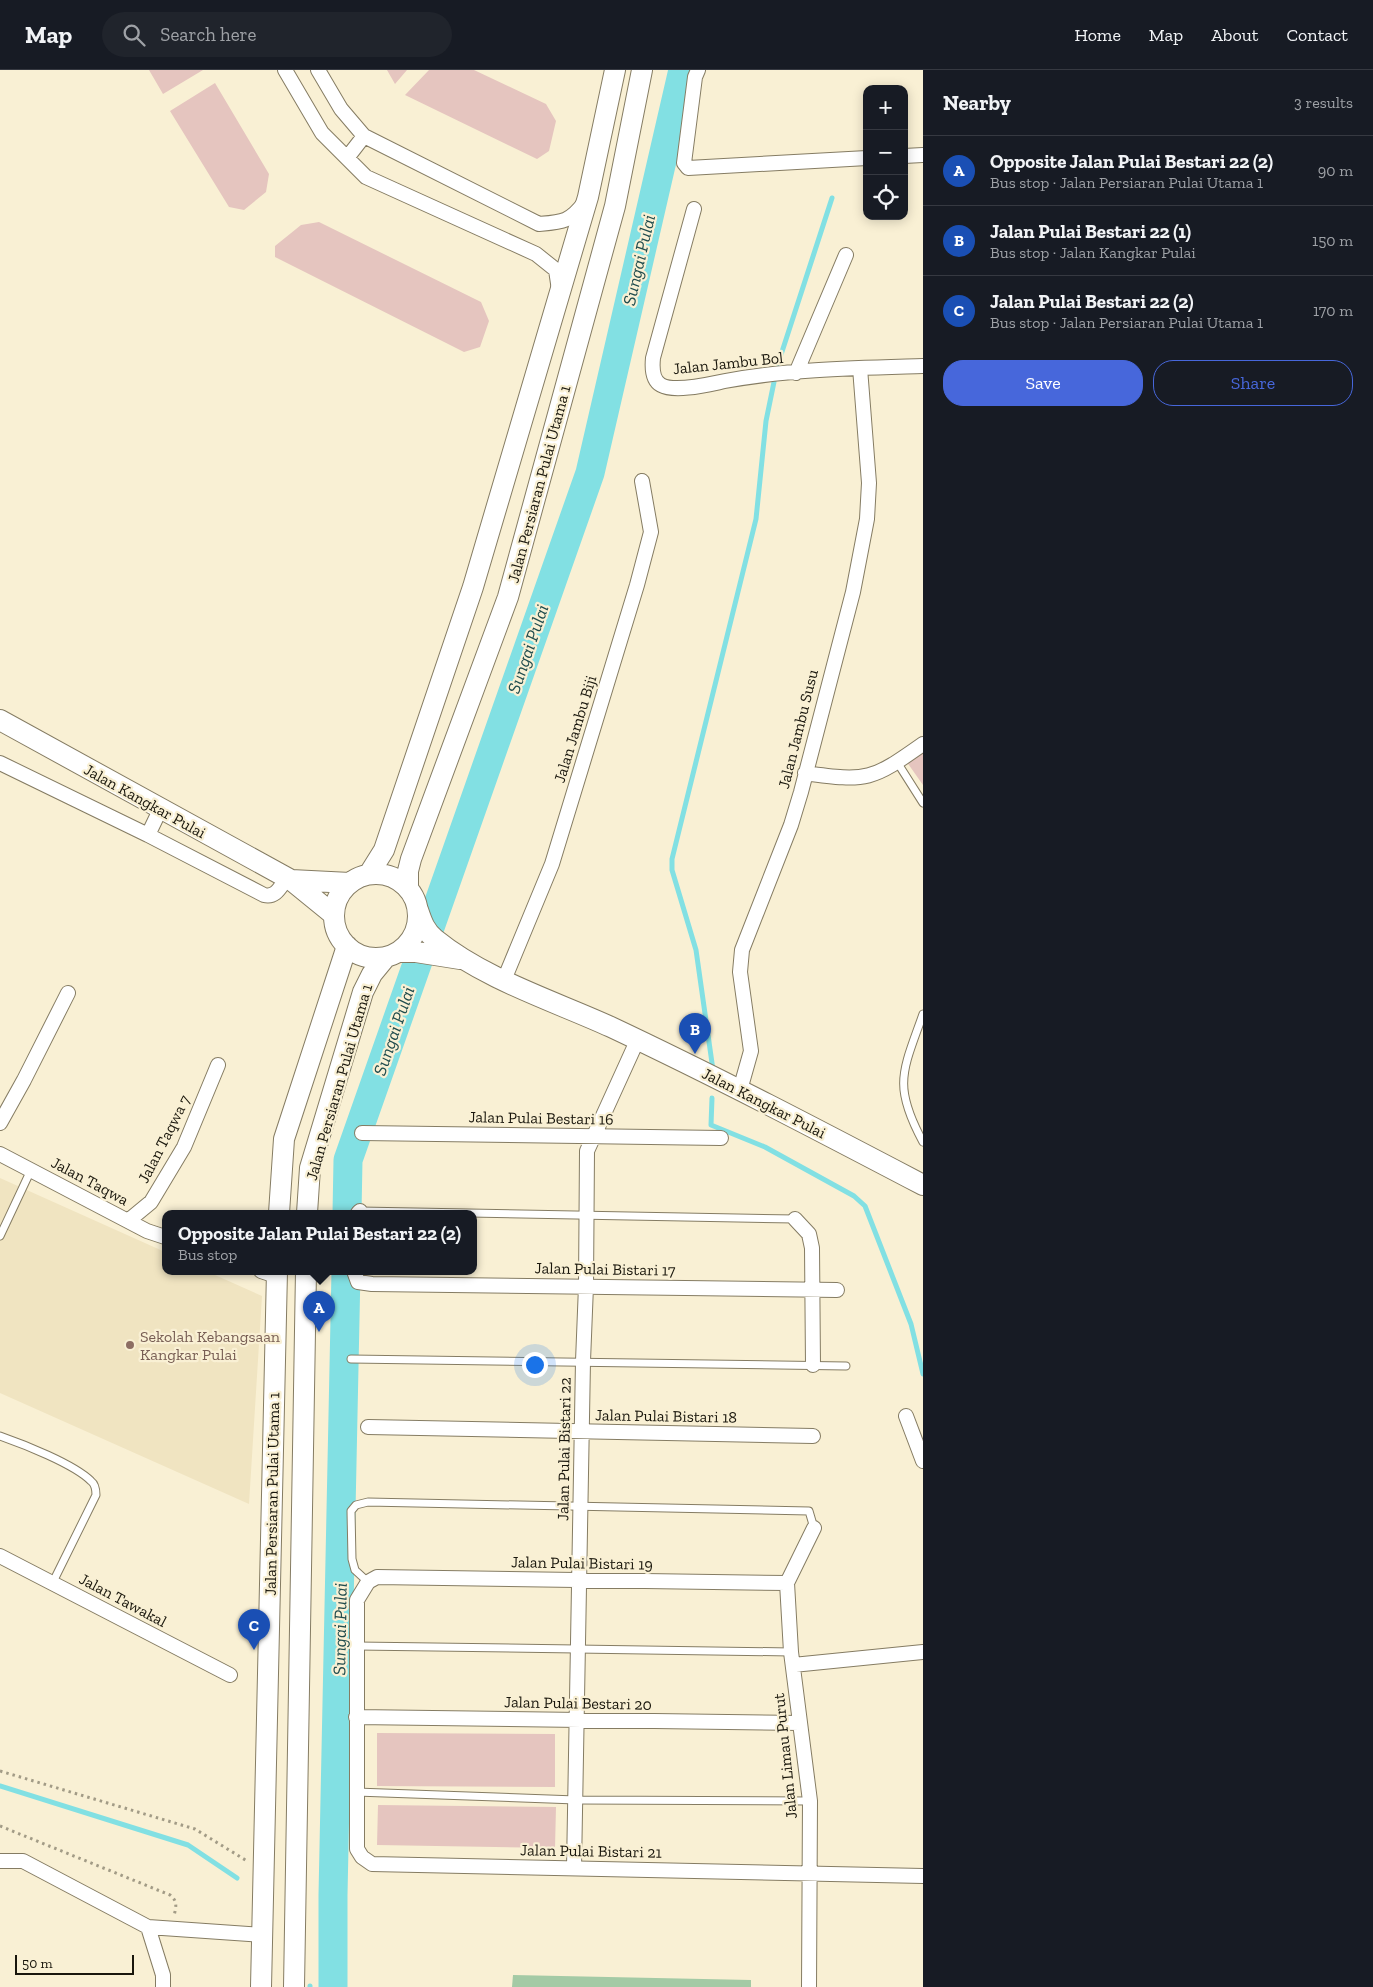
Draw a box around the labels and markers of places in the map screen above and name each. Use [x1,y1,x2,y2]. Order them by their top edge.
pin: B [679,1013,711,1054]
pin: A [303,1291,335,1332]
place label: Sekolah Kebangsaan Kangkar Pulai [140,1327,281,1364]
marker: Sekolah Kebangsaan Kangkar Pulai [124,1339,136,1351]
pin: C [238,1609,270,1650]

